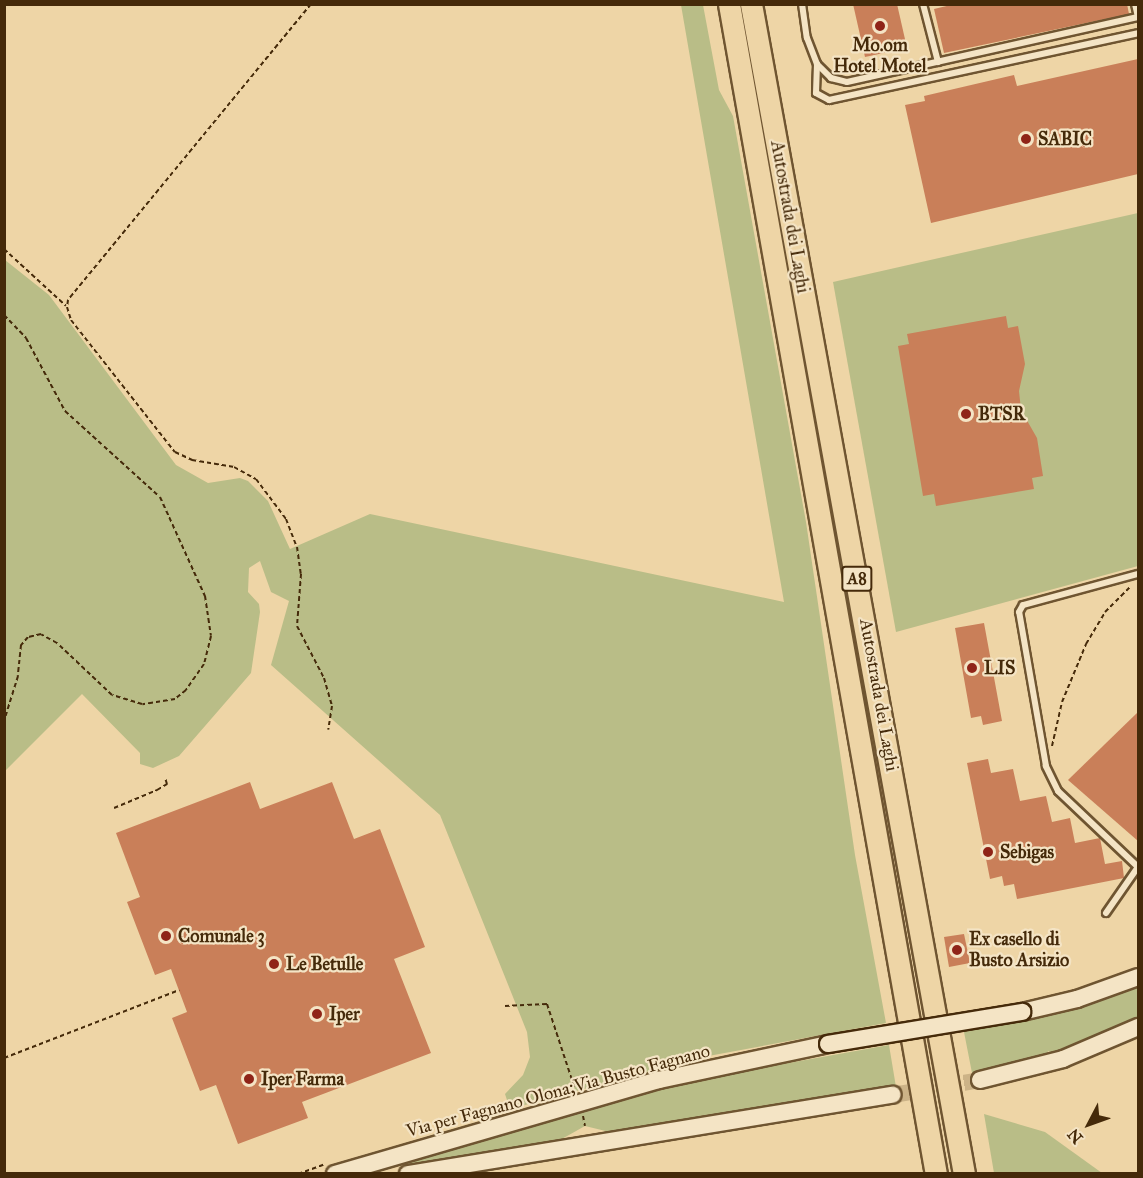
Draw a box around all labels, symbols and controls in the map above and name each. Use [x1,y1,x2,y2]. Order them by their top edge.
marker: Mo.om Hotel Motel [873,19,887,33]
place label: Mo.om Hotel Motel [833,35,927,78]
place label: SABIC [1038,128,1092,150]
marker: SABIC [1019,132,1033,146]
street label: Autostrada dei Laghi [766,139,814,295]
place label: BTSR [978,403,1025,425]
marker: BTSR [959,407,973,421]
road number: A8 [840,566,874,592]
street label: Autostrada dei Laghi [855,617,903,773]
place label: LIS [984,657,1015,679]
marker: LIS [965,661,979,675]
place label: Sebigas [1000,841,1054,863]
marker: Sebigas [981,845,995,859]
place label: Comunale 3 [178,925,265,947]
marker: Comunale 3 [159,929,173,943]
place label: Ex casello di Busto Arsizio [969,929,1069,972]
marker: Ex casello di Busto Arsizio [950,943,964,957]
place label: Le Betulle [286,953,363,975]
marker: Le Betulle [267,957,281,971]
place label: Iper [329,1003,360,1025]
marker: Iper [310,1007,324,1021]
street label: Via per Fagnano Olona;Via Busto Fagnano [404,1040,712,1142]
place label: Iper Farma [261,1068,344,1090]
marker: Iper Farma [242,1072,256,1086]
north arrow [1059,1094,1119,1154]
text: N [1063,1125,1087,1147]

